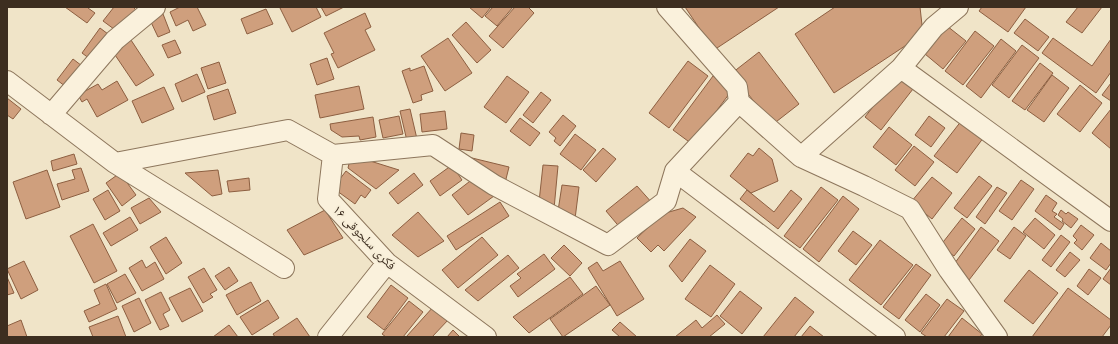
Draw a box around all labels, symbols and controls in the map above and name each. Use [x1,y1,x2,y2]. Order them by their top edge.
street label: فکری سلجوقی ۱۶ [329,201,401,273]

